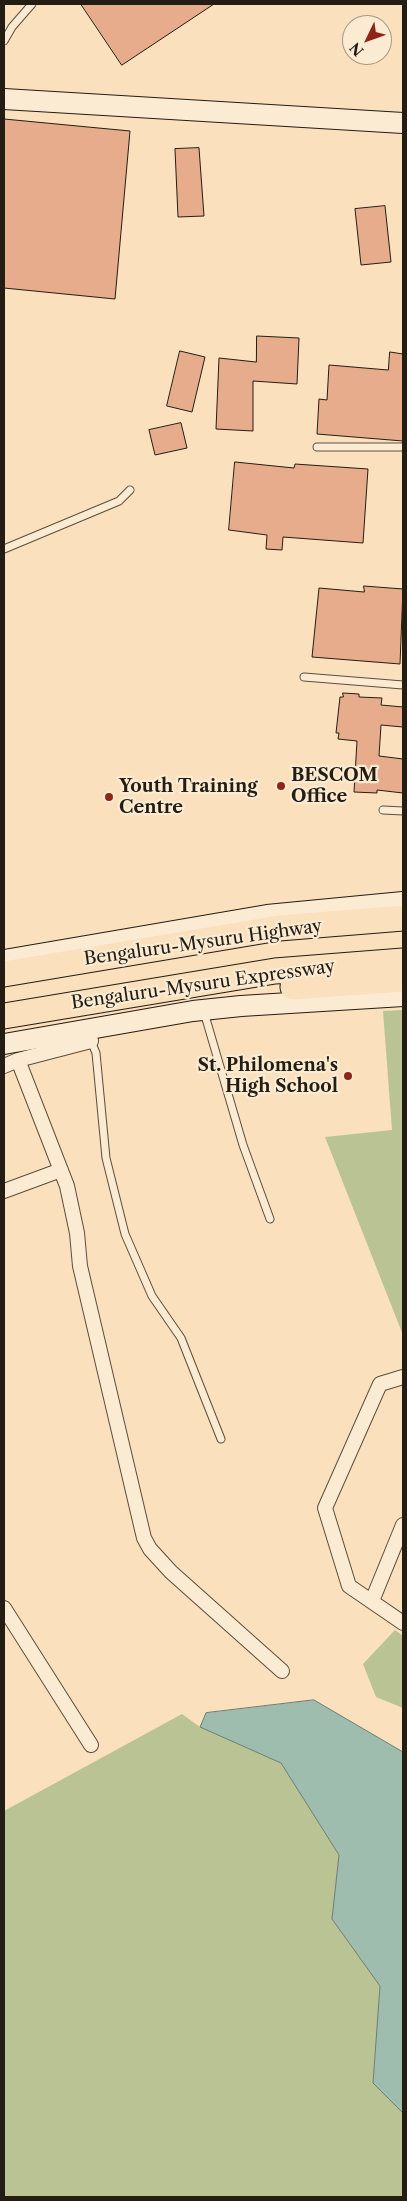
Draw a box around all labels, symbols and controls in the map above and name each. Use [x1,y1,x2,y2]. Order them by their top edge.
north arrow [342,15,392,65]
text: N [346,39,367,60]
place label: BESCOM Office [291,765,378,808]
place label: Youth Training Centre [119,776,258,819]
marker: BESCOM Office [275,780,287,792]
marker: Youth Training Centre [103,791,115,803]
street label: Bengaluru-Mysuru Highway [82,916,324,970]
street label: Bengaluru-Mysuru Expressway [70,956,336,1014]
place label: St. Philomena's High School [198,1055,338,1098]
marker: St. Philomena's High School [342,1070,354,1082]

